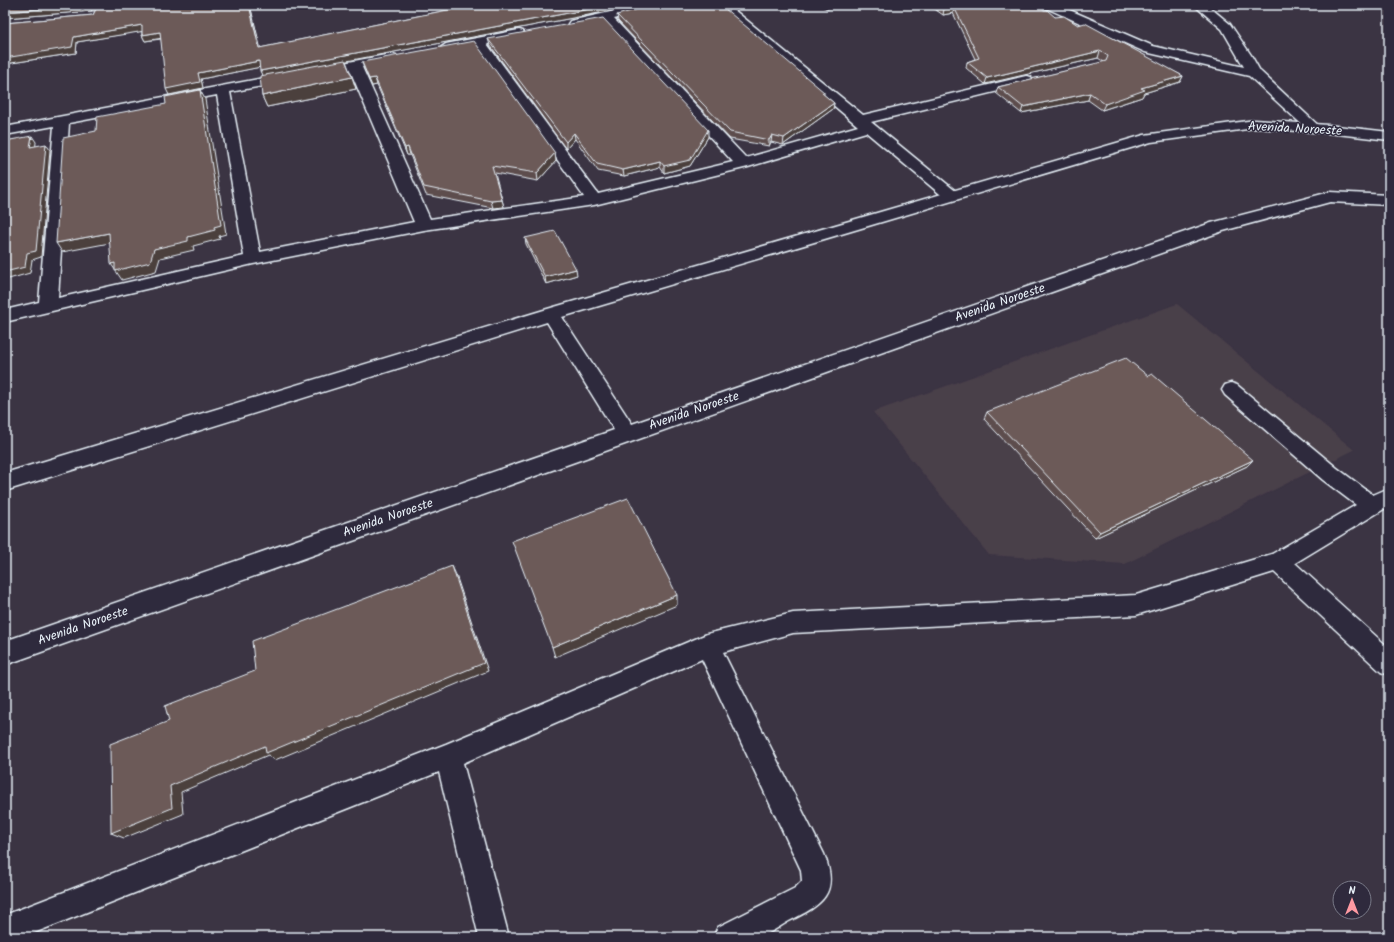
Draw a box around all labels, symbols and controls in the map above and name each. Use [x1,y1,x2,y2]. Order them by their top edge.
street label: Avenida Noroeste [1247,116,1343,142]
street label: Avenida Noroeste [952,278,1048,328]
street label: Avenida Noroeste [646,386,742,436]
street label: Avenida Noroeste [340,493,436,543]
street label: Avenida Noroeste [35,601,131,651]
north arrow [1332,880,1372,920]
text: N [1349,882,1356,900]

